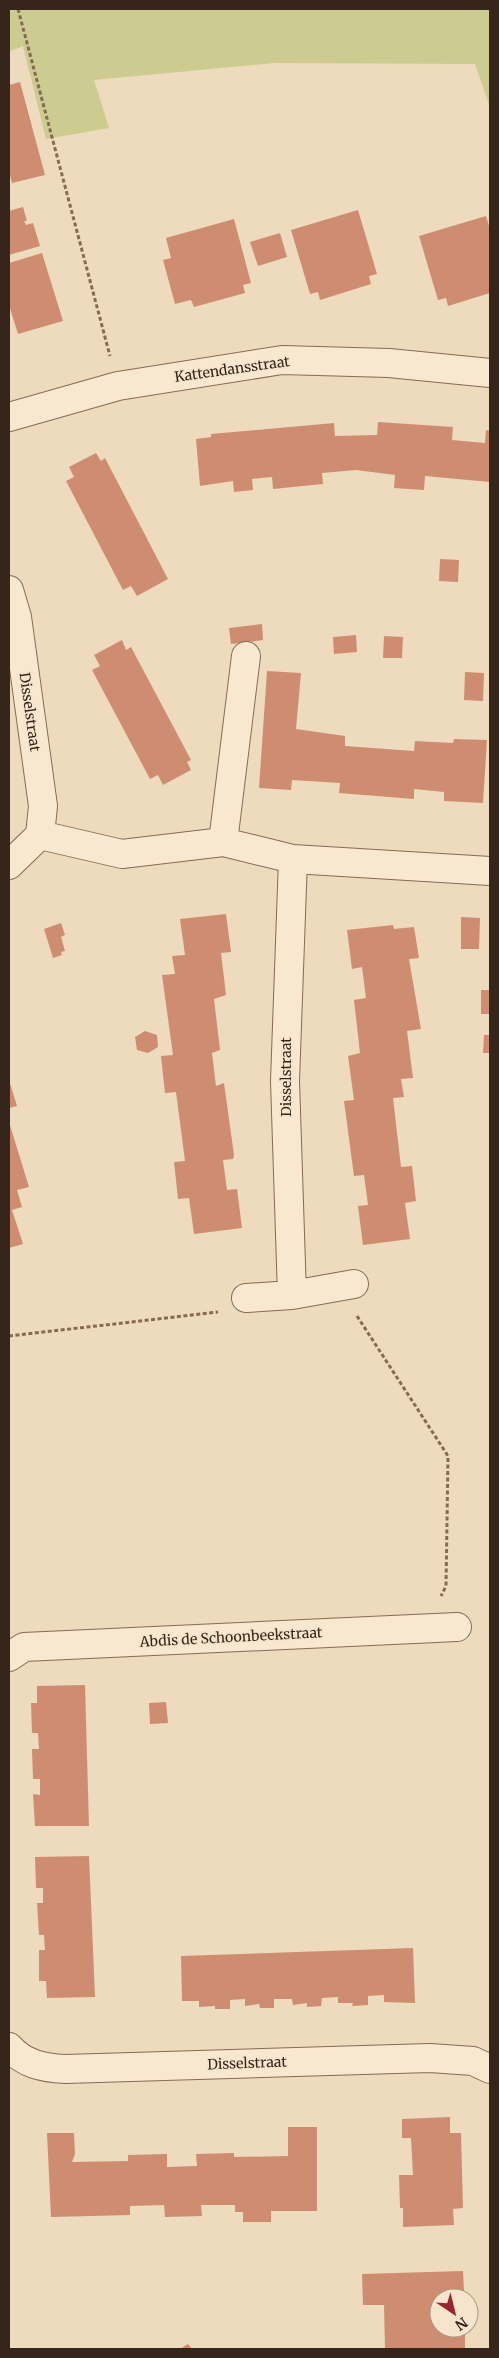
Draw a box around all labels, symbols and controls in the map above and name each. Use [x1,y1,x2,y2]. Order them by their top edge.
street label: Kattendansstraat [173,352,291,386]
street label: Disselstraat [16,671,45,753]
street label: Disselstraat [277,1037,295,1117]
street label: Abdis de Schoonbeekstraat [138,1623,323,1651]
street label: Disselstraat [207,2053,288,2073]
north arrow [429,2288,479,2338]
text: N [452,2313,471,2334]

